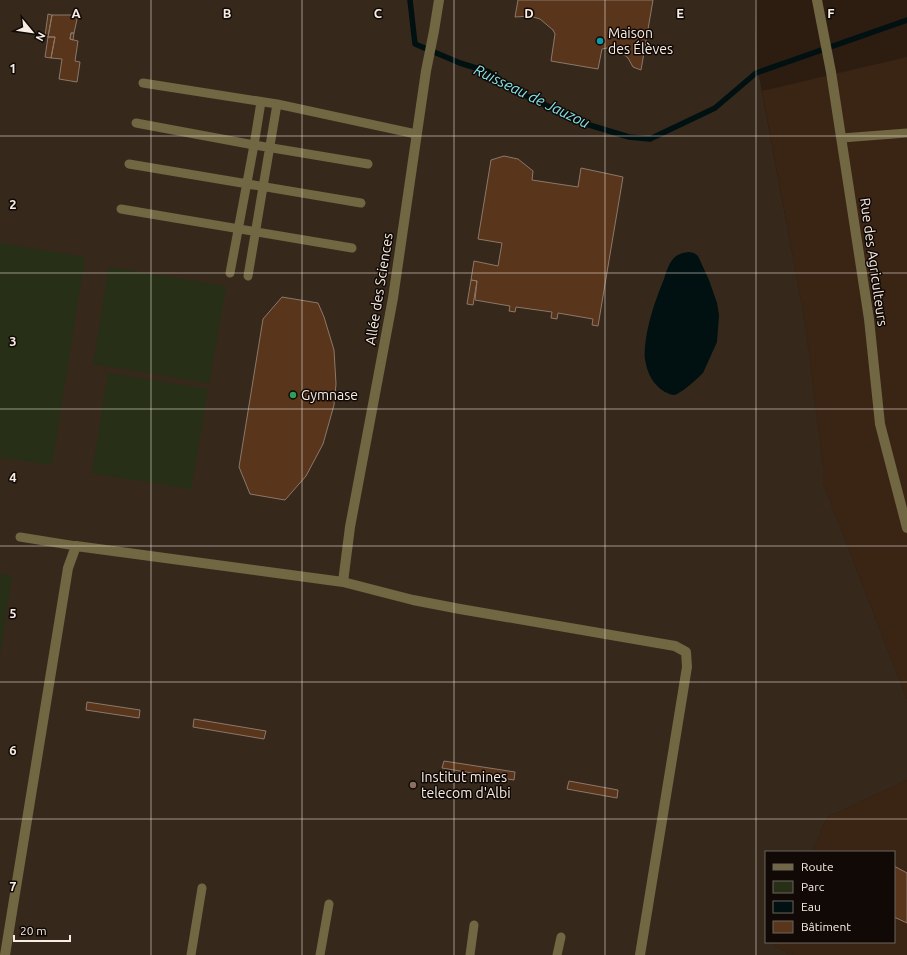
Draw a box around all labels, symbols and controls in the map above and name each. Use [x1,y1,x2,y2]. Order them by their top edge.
text: A [71,6,81,20]
text: B [223,6,232,20]
text: C [374,6,383,20]
text: D [524,6,534,20]
text: E [676,6,684,20]
text: F [827,6,835,20]
north arrow [12,12,52,52]
place label: Maison des Élèves [608,25,673,57]
text: N [34,30,48,43]
marker: Maison des Élèves [595,36,605,46]
text: 1 [9,61,17,75]
water label: Ruisseau de Jauzou [471,61,593,131]
text: 2 [9,197,17,211]
street label: Rue des Agriculteurs [857,197,891,327]
street label: Allée des Sciences [362,232,396,346]
text: 3 [9,334,17,348]
place label: Gymnase [301,387,358,403]
marker: Gymnase [288,390,298,400]
text: 4 [9,470,17,484]
text: 5 [9,606,17,620]
text: 6 [9,743,17,757]
place label: Institut mines telecom d'Albi [421,769,511,801]
marker: Institut mines telecom d'Albi [408,780,418,790]
legend [765,851,895,943]
text: Route [801,860,834,873]
text: 7 [9,879,17,893]
text: Parc [801,880,825,893]
text: Eau [801,900,821,913]
scale bar [14,917,70,943]
text: Bâtiment [801,920,851,933]
text: 20 m [20,924,47,937]

